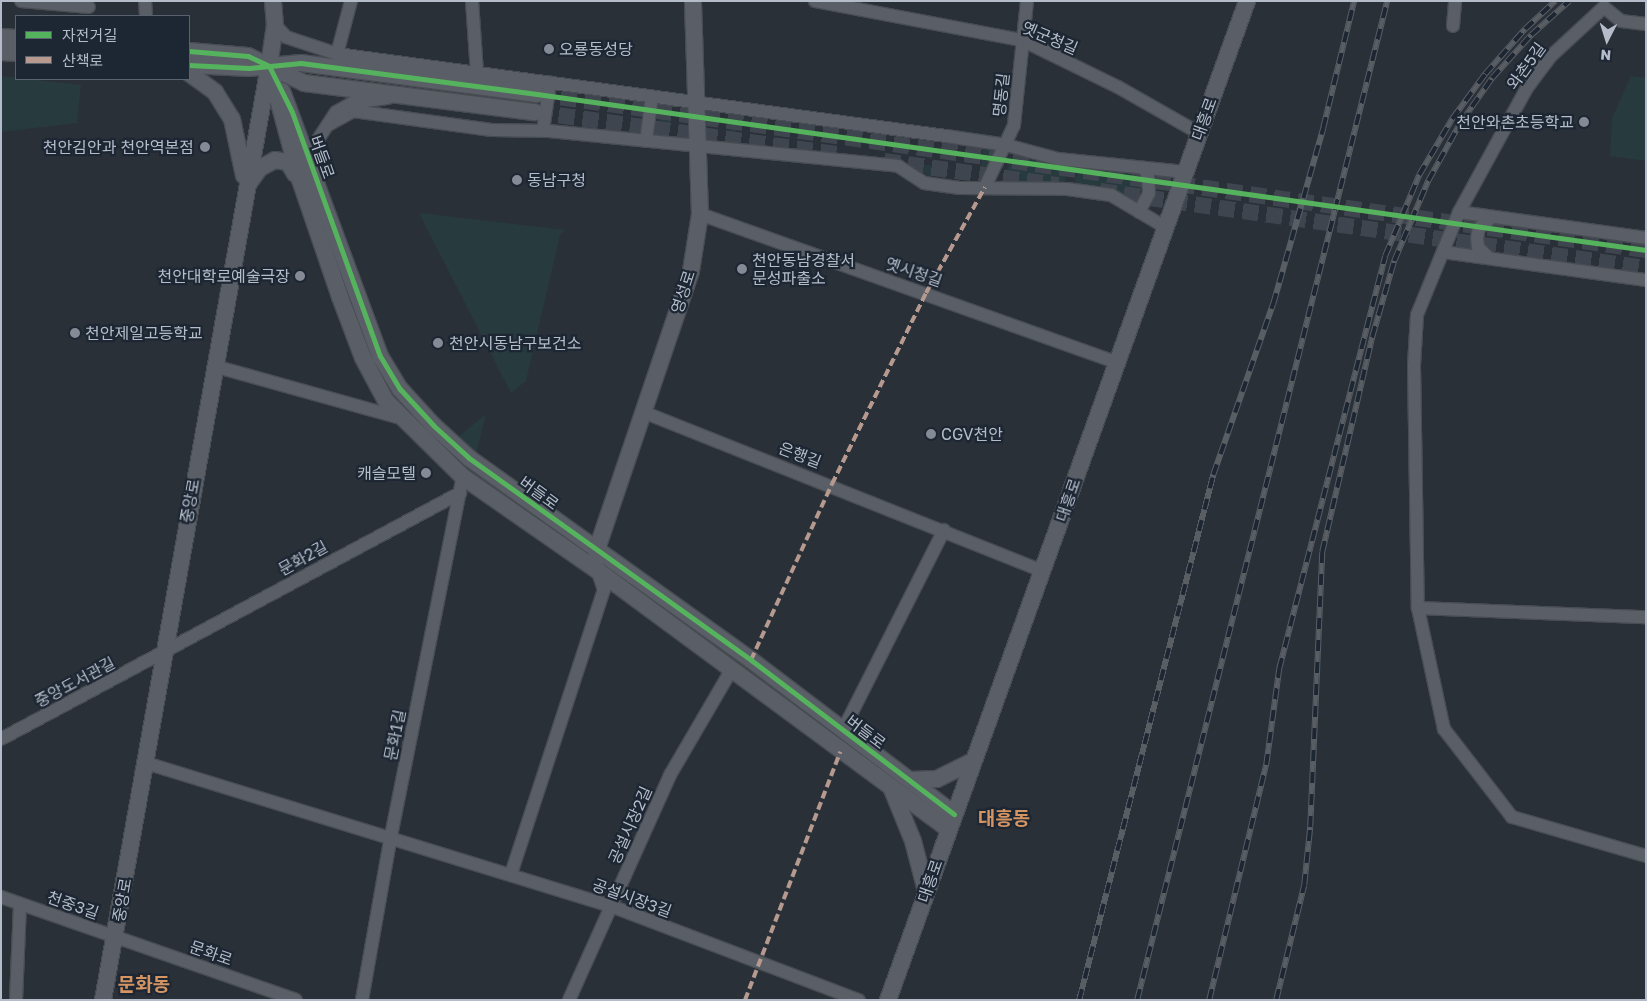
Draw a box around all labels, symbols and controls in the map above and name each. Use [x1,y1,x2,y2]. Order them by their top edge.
legend [15,15,190,80]
north arrow [1582,15,1632,65]
street label: 옛군청길 [1019,18,1081,58]
text: 자전거길 [62,26,117,44]
place label: 오룡동성당 [559,39,633,59]
street label: 와촌5길 [1503,39,1549,93]
marker: 오룡동성당 [543,43,555,55]
text: N [1600,47,1612,64]
text: 산책로 [62,51,103,69]
street label: 명동길 [989,72,1013,118]
street label: 대흥로 [1187,95,1221,143]
place label: 천안와촌초등학교 [1456,112,1574,132]
marker: 천안와촌초등학교 [1578,116,1590,128]
street label: 버들로 [305,133,339,181]
place label: 천안김안과 천안역본점 [43,137,194,157]
marker: 천안김안과 천안역본점 [198,140,212,154]
place label: 동남구청 [527,170,586,190]
marker: 동남구청 [511,174,523,186]
place label: 천안동남경찰서 문성파출소 [752,250,855,288]
street label: 옛시청길 [883,253,945,291]
marker: 천안동남경찰서 문성파출소 [736,263,748,275]
place label: 천안대학로예술극장 [158,266,290,286]
street label: 영성로 [667,268,699,316]
marker: 천안대학로예술극장 [294,270,306,282]
place label: 천안제일고등학교 [85,323,203,343]
marker: 천안제일고등학교 [69,327,81,339]
place label: 천안시동남구보건소 [449,333,581,353]
marker: 천안시동남구보건소 [431,336,445,350]
place label: CGV천안 [941,424,1003,444]
marker: CGV천안 [925,428,937,440]
street label: 은행길 [776,438,824,472]
place label: 캐슬모텔 [357,463,416,483]
marker: 캐슬모텔 [420,467,432,479]
street label: 버들로 [515,472,563,514]
street label: 대흥로 [1052,476,1084,524]
street label: 중앙로 [177,478,203,524]
street label: 문화2길 [275,537,331,579]
street label: 중앙도서관길 [32,653,118,711]
street label: 문화1길 [381,708,409,762]
street label: 버들로 [843,711,889,753]
street label: 공설시장2길 [604,783,656,867]
district label: 대흥동 [978,807,1030,829]
street label: 대흥로 [914,857,946,905]
street label: 공설시장3길 [590,875,674,921]
street label: 중앙로 [109,877,135,923]
street label: 천중3길 [45,887,101,923]
street label: 문화로 [187,937,235,969]
district label: 문화동 [118,973,170,995]

